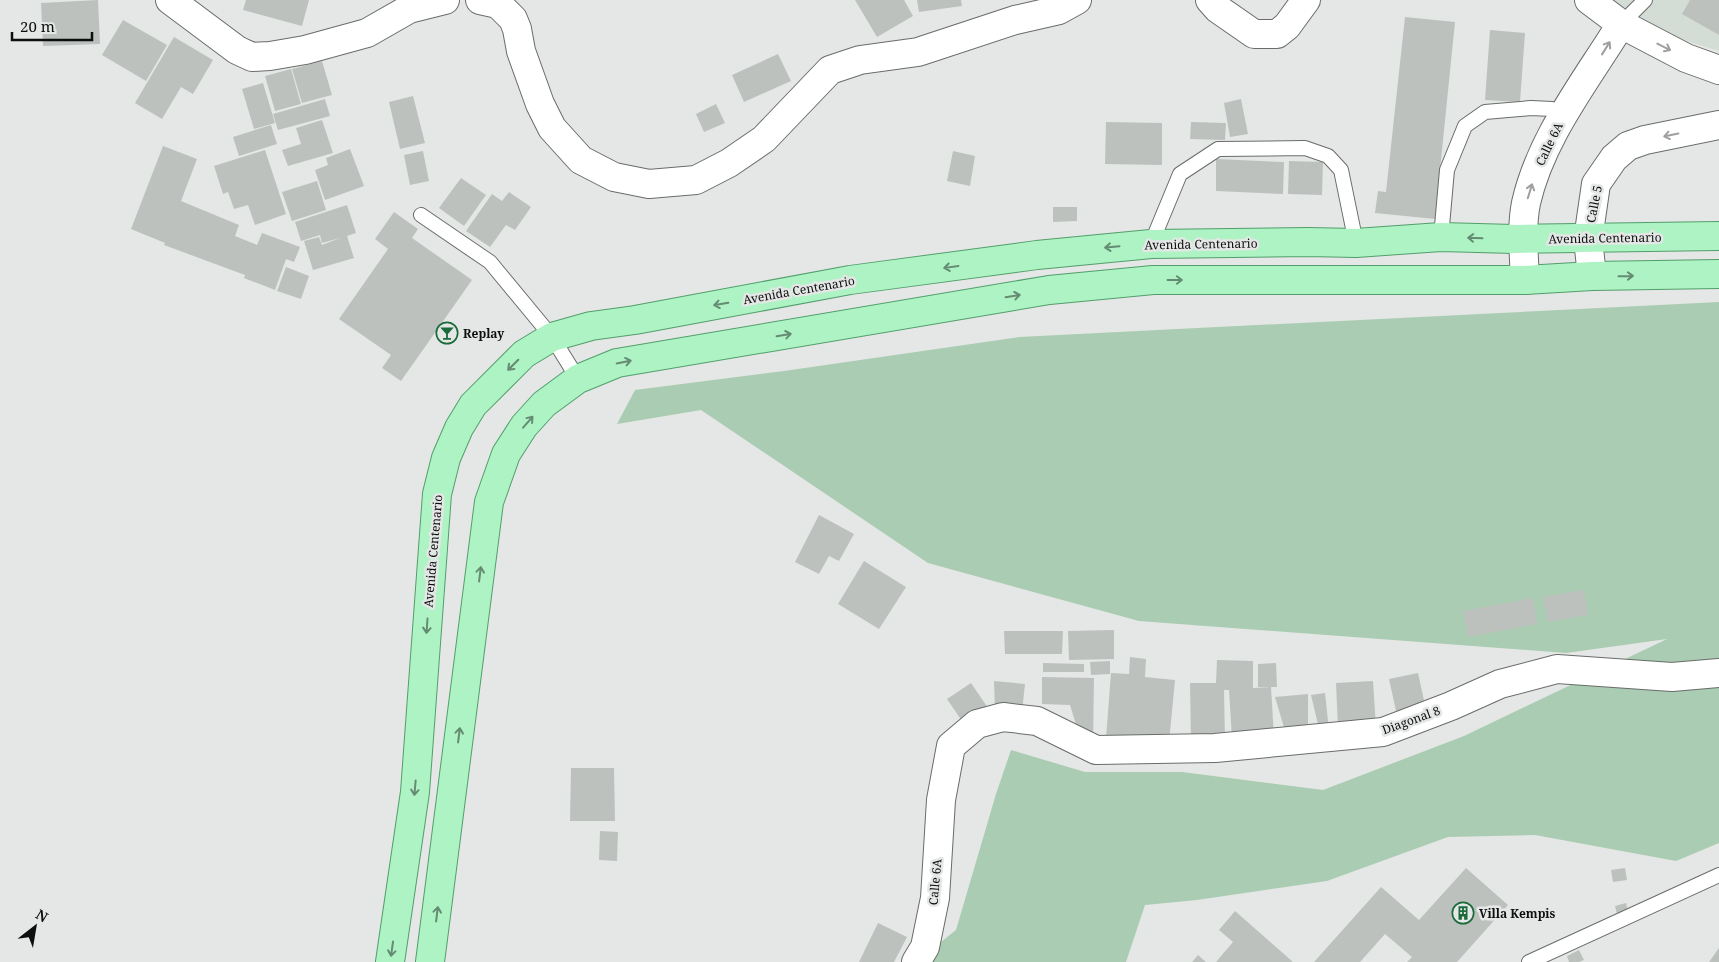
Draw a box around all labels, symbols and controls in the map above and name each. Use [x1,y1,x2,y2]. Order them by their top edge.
scale bar [12,10,92,42]
text: 20 m [20,16,55,36]
one-way arrow [1601,41,1612,55]
one-way arrow [1657,42,1672,52]
street label: Calle 6A [1531,119,1567,169]
one-way arrow [1664,130,1680,140]
one-way arrow [1526,183,1536,199]
street label: Calle 5 [1582,184,1606,224]
street label: Avenida Centenario [1548,229,1662,247]
one-way arrow [1467,233,1483,243]
street label: Avenida Centenario [1144,235,1258,253]
one-way arrow [1104,242,1120,252]
one-way arrow [943,262,959,272]
one-way arrow [1618,271,1634,281]
street label: Avenida Centenario [742,272,856,308]
one-way arrow [1166,275,1183,285]
one-way arrow [1005,291,1021,301]
one-way arrow [713,300,729,309]
bar icon: Replay [435,321,459,345]
place label: Replay [463,325,504,342]
one-way arrow [776,329,792,339]
one-way arrow [615,357,631,366]
one-way arrow [507,359,519,372]
one-way arrow [522,415,534,428]
street label: Avenida Centenario [420,494,446,608]
one-way arrow [475,566,485,582]
one-way arrow [423,617,432,633]
street label: Diagonal 8 [1380,702,1443,738]
one-way arrow [454,727,464,743]
one-way arrow [410,779,420,795]
street label: Calle 6A [925,858,946,906]
building icon: Villa Kempis [1451,901,1475,925]
north arrow [10,902,60,952]
text: N [32,904,52,926]
place label: Villa Kempis [1479,905,1556,922]
one-way arrow [432,906,442,922]
one-way arrow [387,940,397,956]

